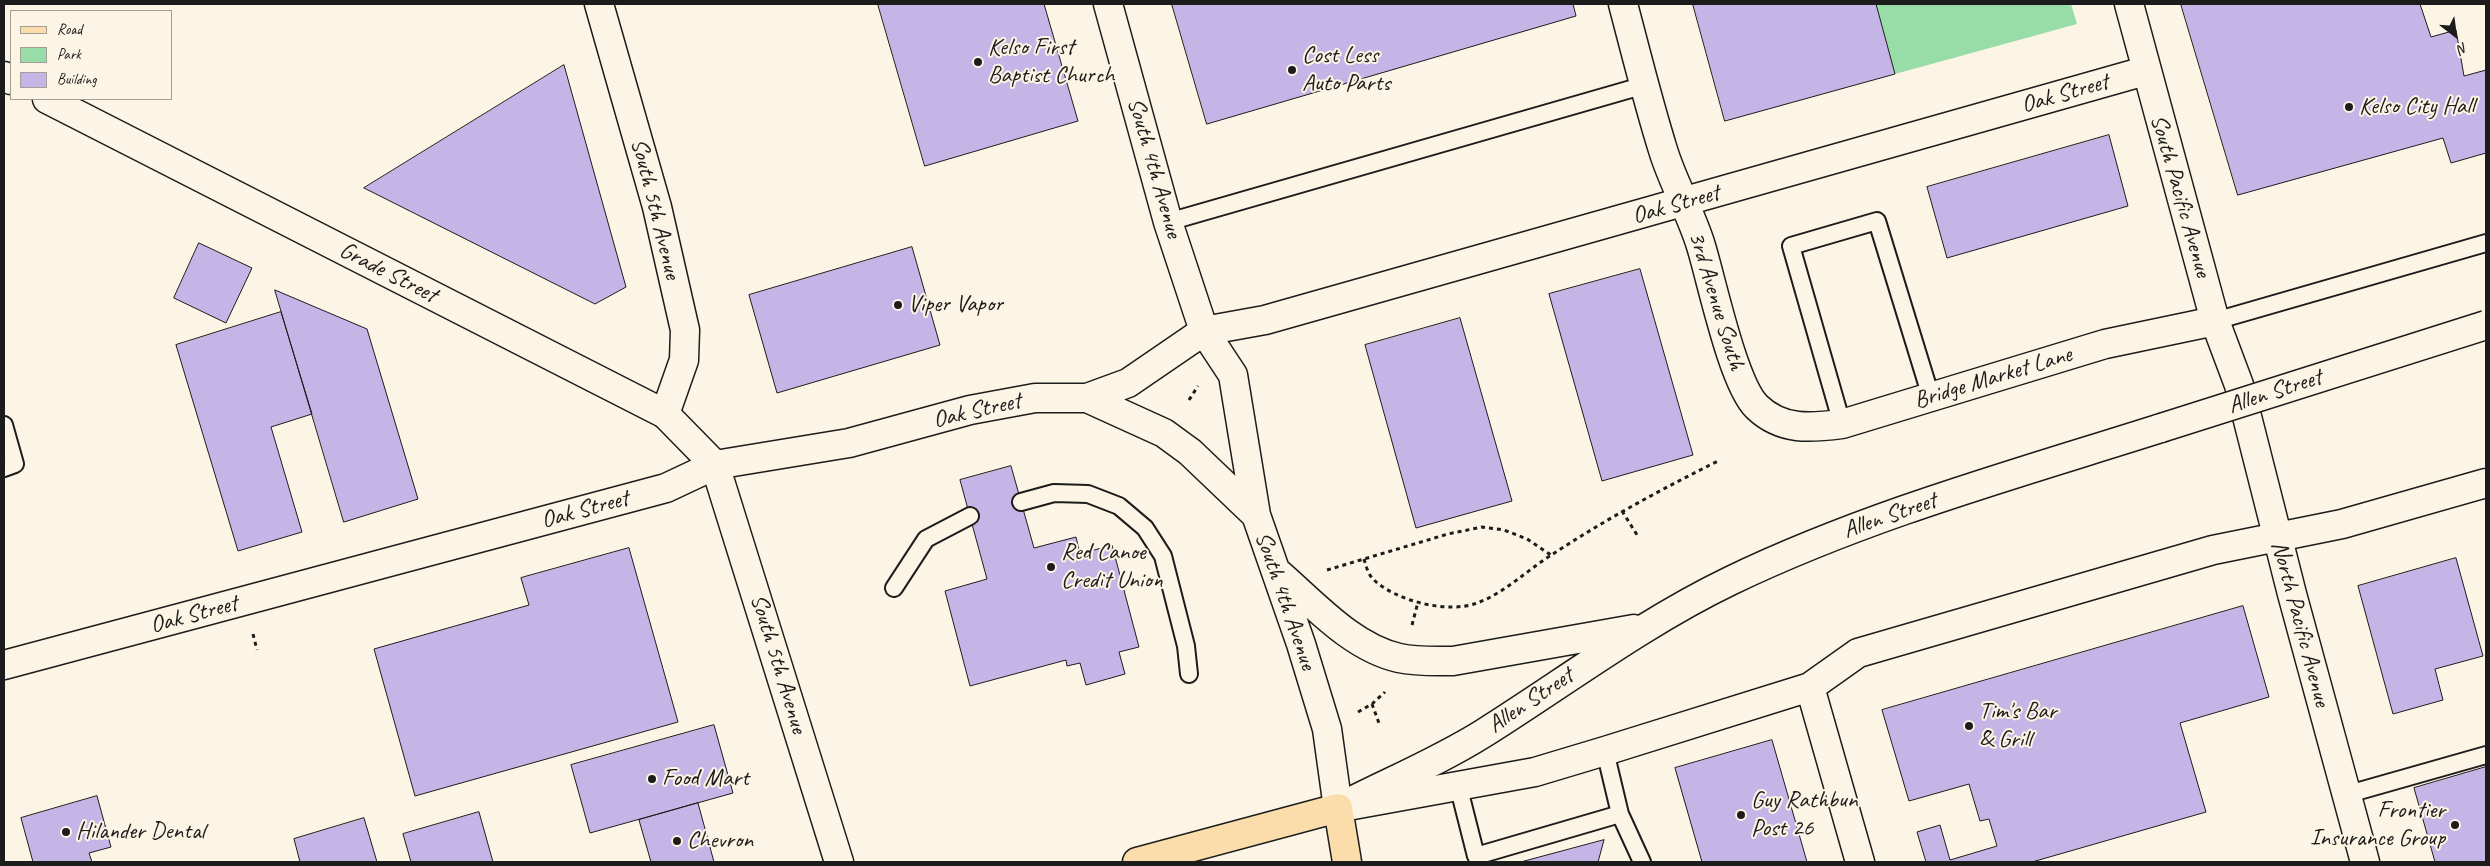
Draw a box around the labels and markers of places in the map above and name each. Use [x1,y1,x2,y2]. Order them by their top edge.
place label: Kelso First Baptist Church [988,34,1114,90]
place label: Cost Less Auto Parts [1302,42,1390,98]
marker: Kelso First Baptist Church [972,56,984,68]
marker: Cost Less Auto Parts [1286,64,1298,76]
place label: Kelso City Hall [2359,93,2474,121]
marker: Kelso City Hall [2343,101,2355,113]
place label: Viper Vapor [908,291,1003,319]
marker: Viper Vapor [892,299,904,311]
place label: Red Canoe Credit Union [1061,539,1163,595]
marker: Red Canoe Credit Union [1045,561,1057,573]
place label: Tim's Bar & Grill [1979,698,2056,754]
marker: Tim's Bar & Grill [1963,720,1975,732]
place label: Food Mart [662,765,749,793]
marker: Food Mart [646,773,658,785]
place label: Guy Rathbun Post 26 [1751,787,1858,843]
place label: Frontier Insurance Group [2310,797,2445,853]
marker: Guy Rathbun Post 26 [1735,809,1747,821]
place label: Hilander Dental [76,818,205,846]
marker: Frontier Insurance Group [2449,819,2461,831]
marker: Hilander Dental [60,826,72,838]
place label: Chevron [687,827,753,855]
marker: Chevron [671,835,683,847]

